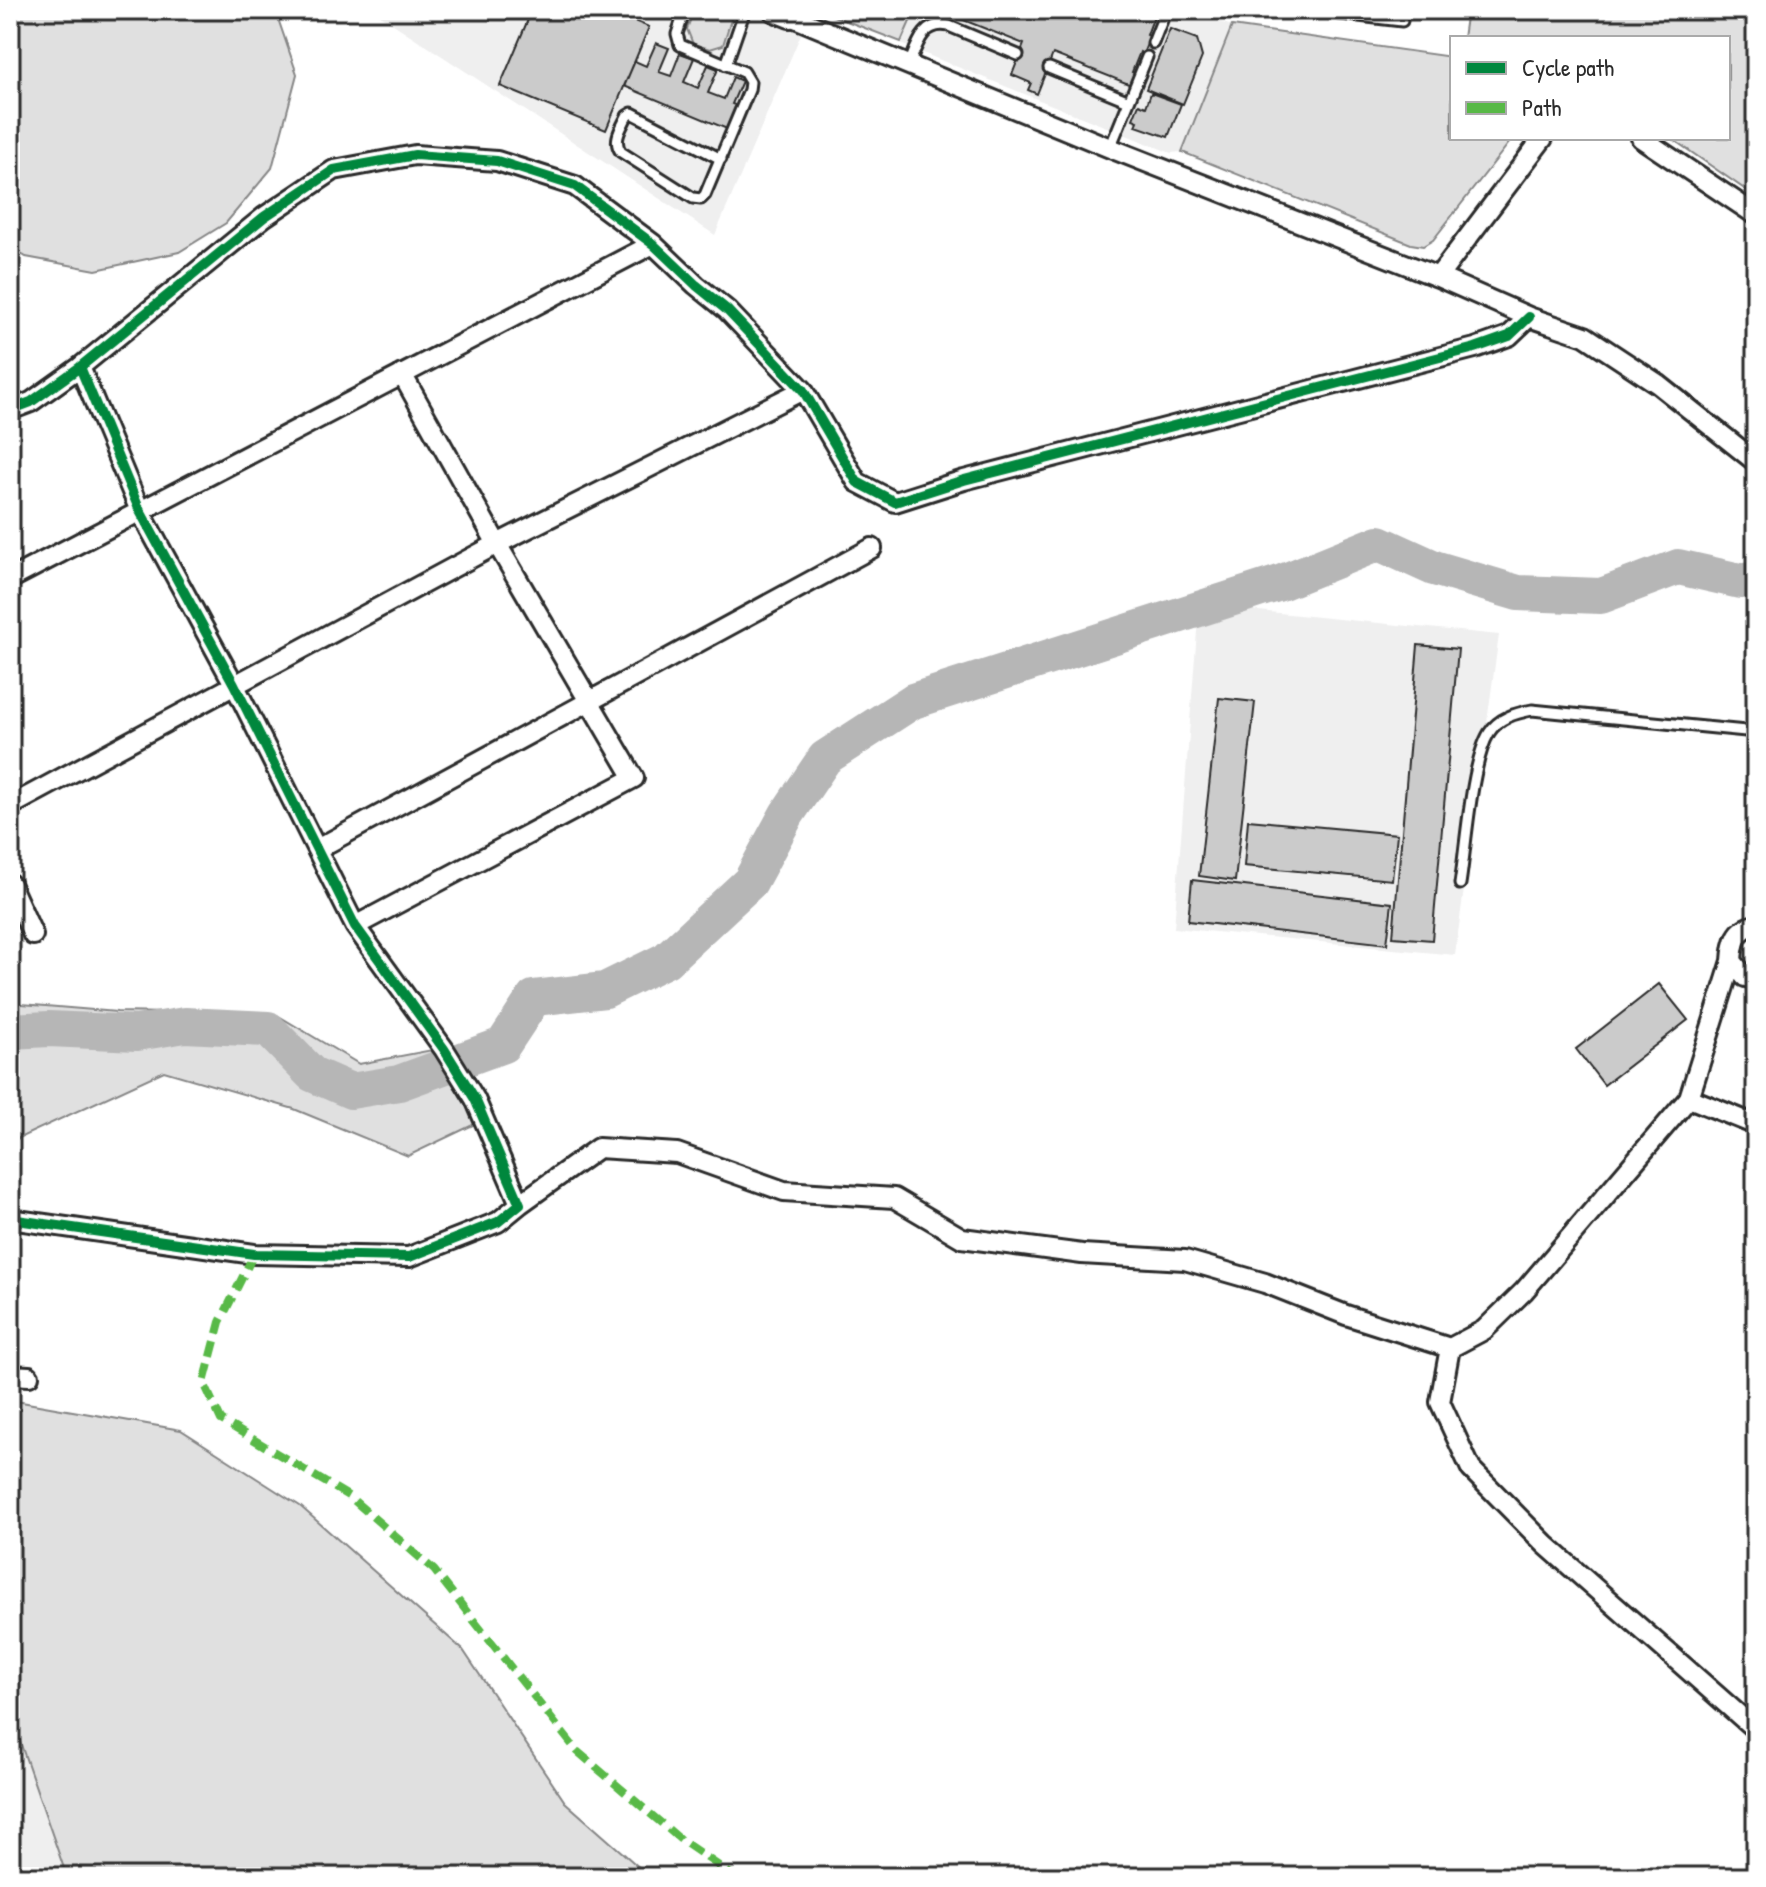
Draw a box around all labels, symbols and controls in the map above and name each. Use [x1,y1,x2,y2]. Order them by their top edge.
legend [1450,36,1730,140]
text: Cycle path [1522,51,1614,83]
text: Path [1522,91,1561,123]

